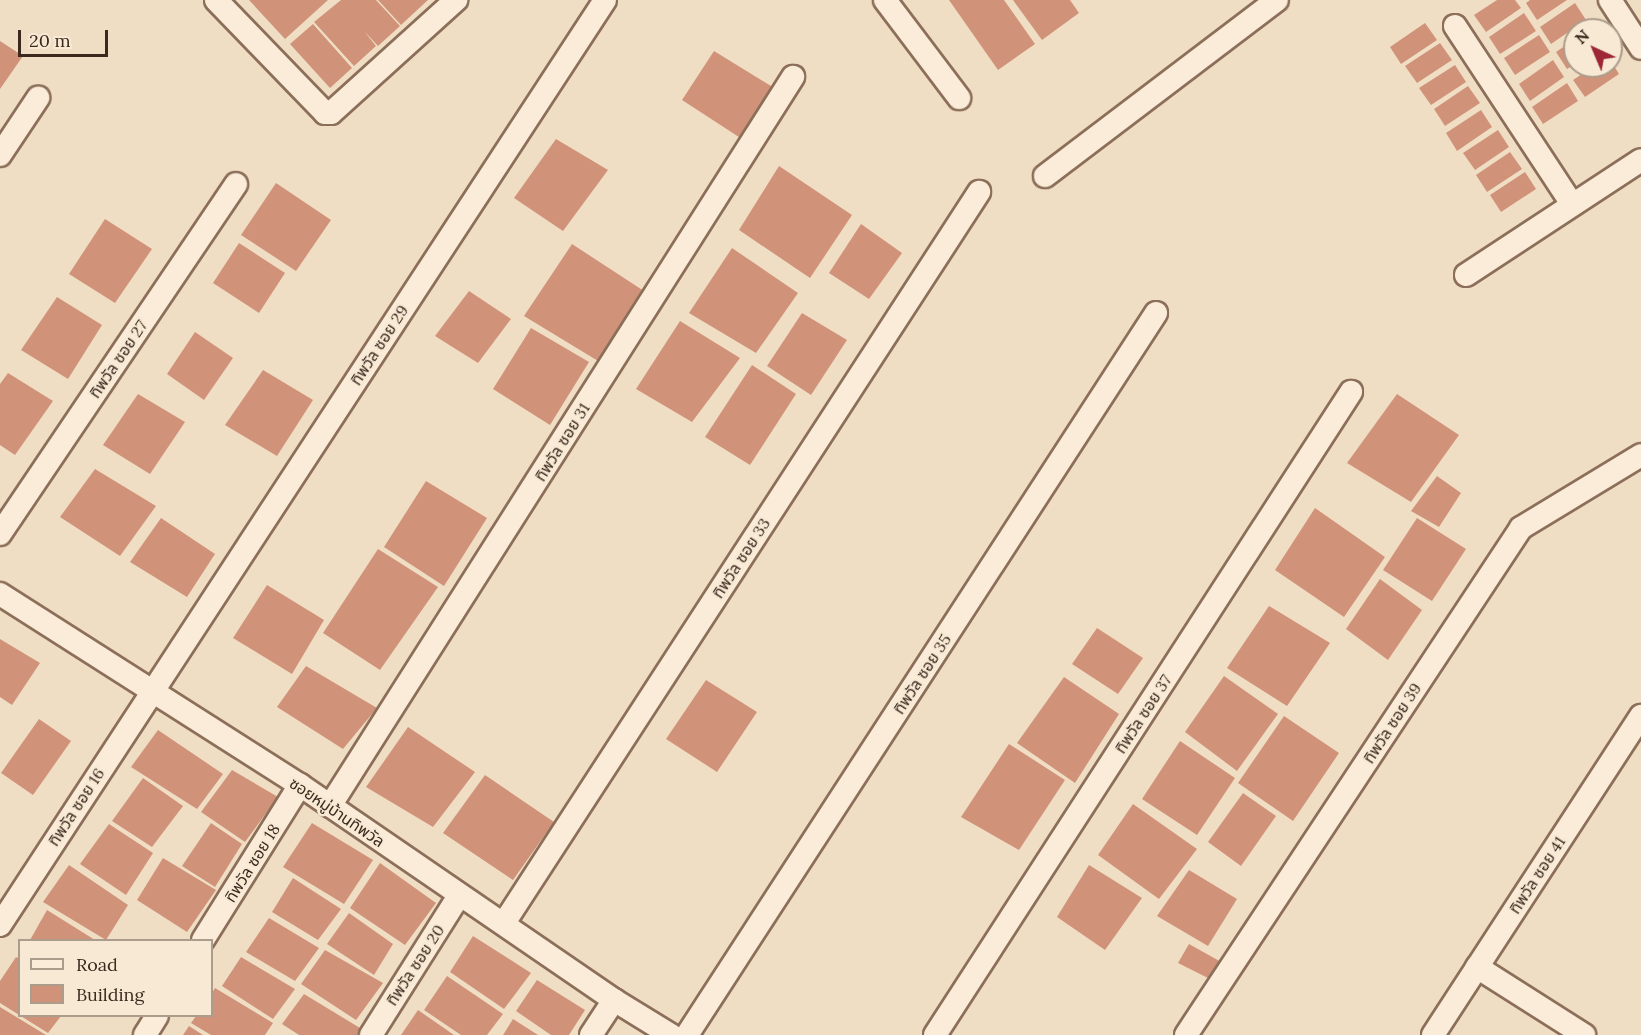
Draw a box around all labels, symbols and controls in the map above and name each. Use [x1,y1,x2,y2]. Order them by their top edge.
scale bar [21,18,111,56]
north arrow [1563,18,1623,78]
text: N [1570,25,1593,48]
text: 20 m [29,29,71,52]
street label: ทิพวัล ซอย 29 [346,301,412,389]
street label: ทิพวัล ซอย 27 [85,316,151,402]
street label: ทิพวัล ซอย 31 [530,399,594,485]
street label: ทิพวัล ซอย 33 [708,514,774,602]
street label: ทิพวัล ซอย 35 [889,630,955,718]
street label: ทิพวัล ซอย 37 [1111,671,1175,757]
street label: ทิพวัล ซอย 39 [1359,679,1425,767]
street label: ทิพวัล ซอย 16 [44,764,108,850]
street label: ซอยหมู่บ้านทิพวัล [286,773,388,851]
street label: ทิพวัล ซอย 18 [220,820,284,906]
street label: ทิพวัล ซอย 41 [1505,833,1569,917]
street label: ทิพวัล ซอย 20 [382,921,448,1009]
legend [18,939,213,1017]
text: Road [76,953,118,976]
text: Building [76,983,144,1006]

